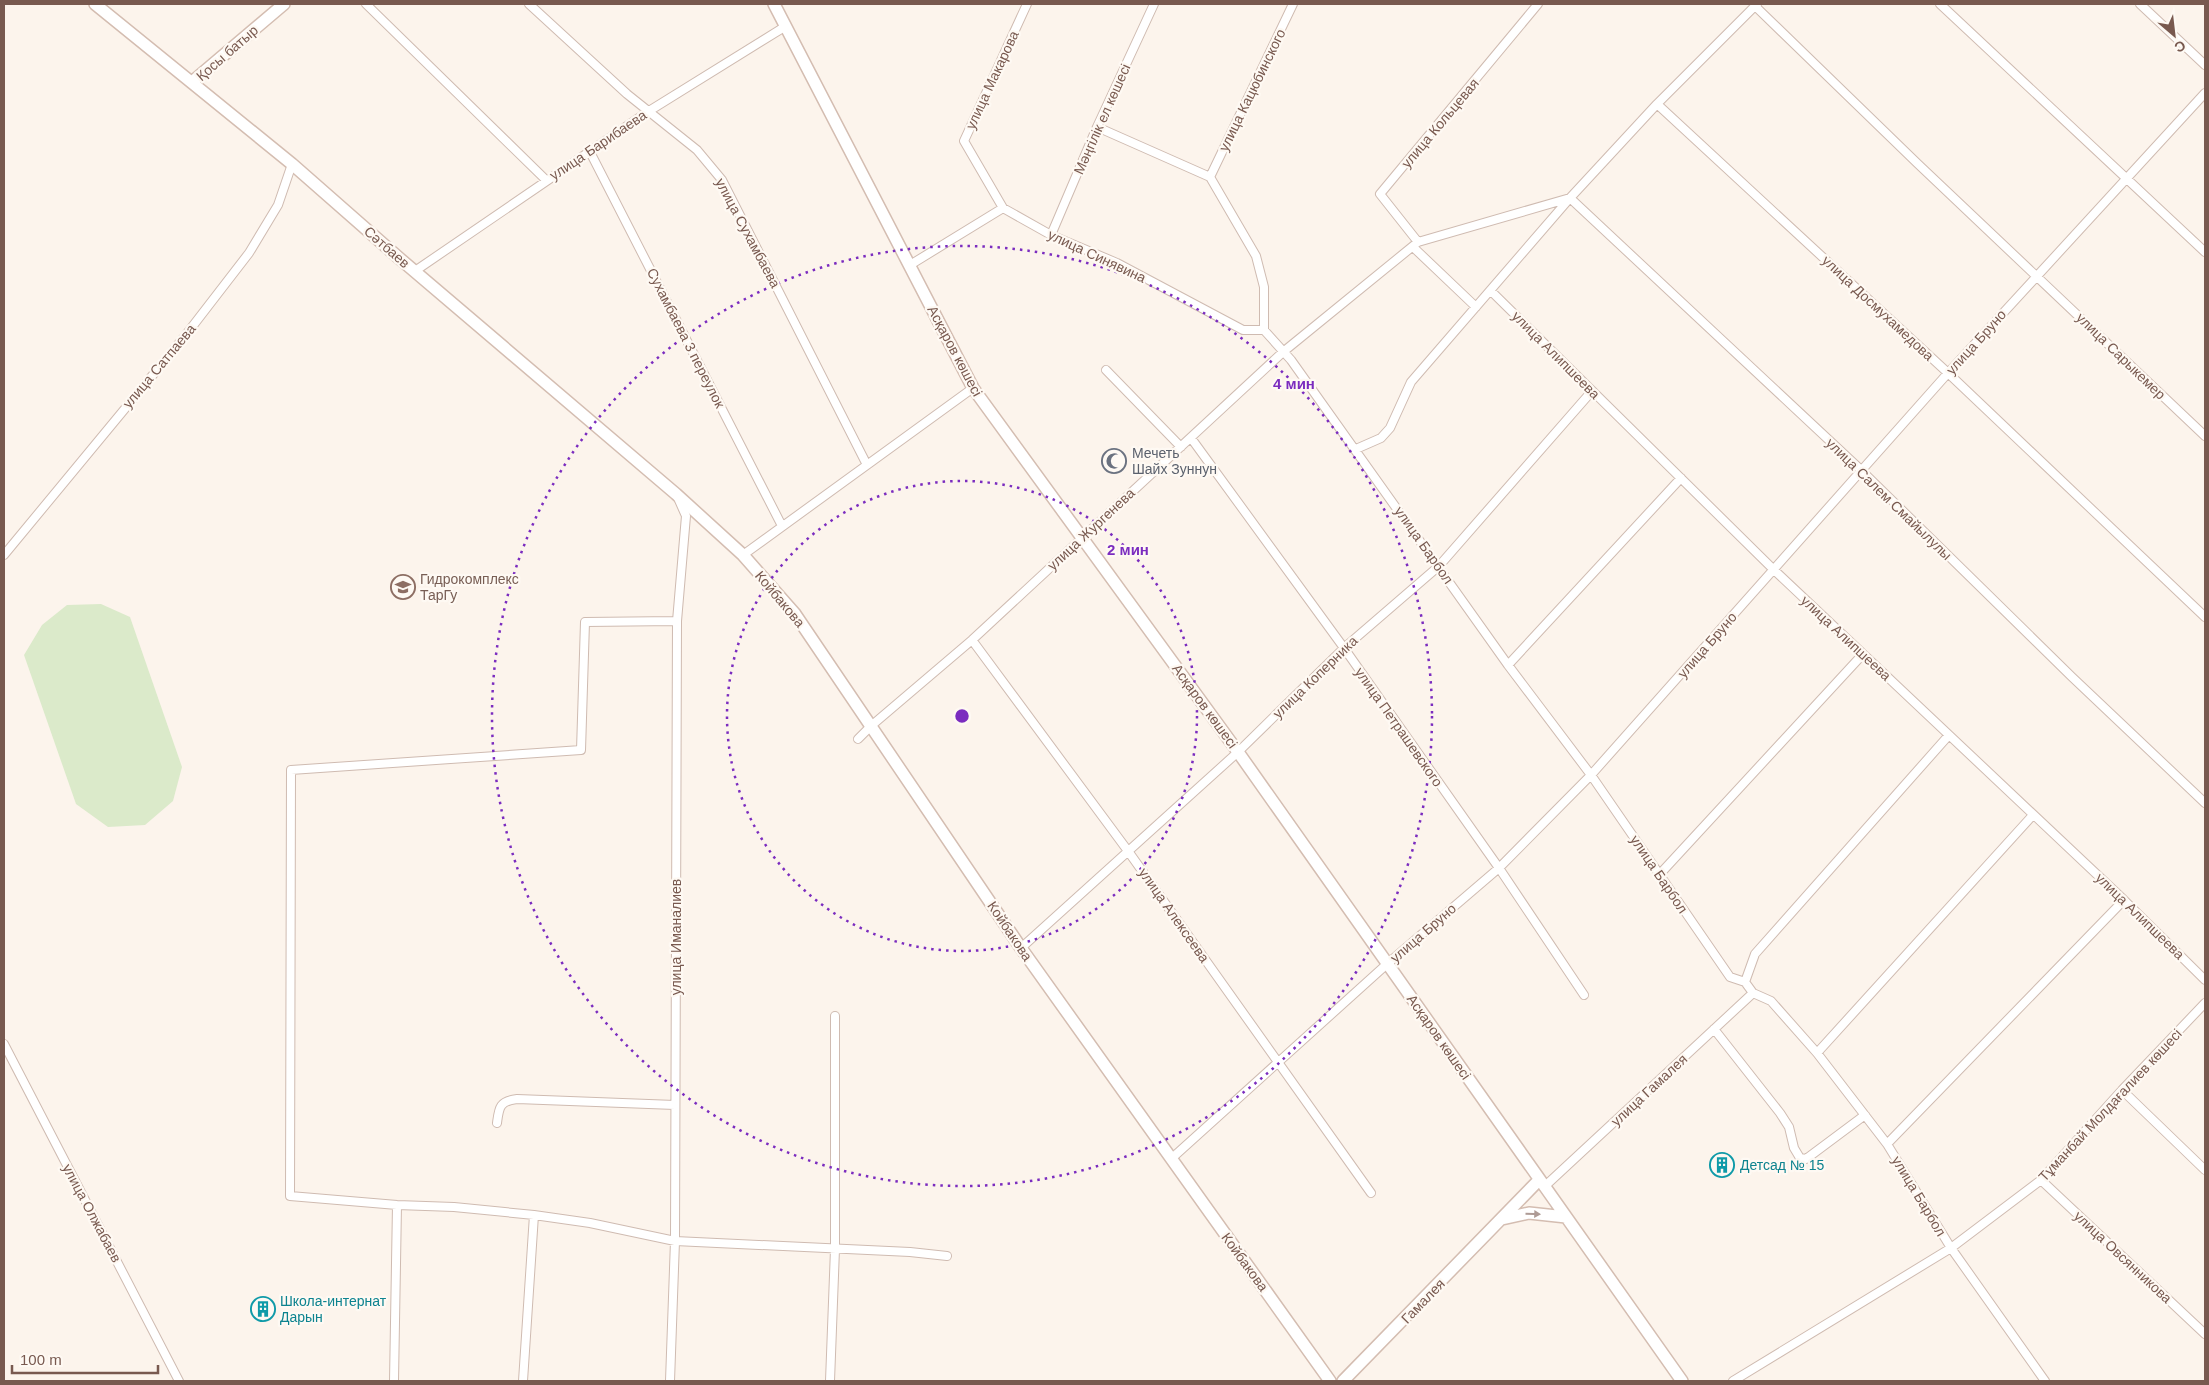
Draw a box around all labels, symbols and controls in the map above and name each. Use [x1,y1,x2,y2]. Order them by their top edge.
north arrow [2149,10,2199,60]
street label: Қосы батыр [193,22,261,84]
street label: улица Кацюбинского [1215,26,1289,154]
street label: улица Макарова [962,28,1022,132]
text: С [2172,37,2188,56]
street label: Мәңгілік ел көшесі [1070,61,1134,177]
street label: улица Кольцевая [1398,75,1482,171]
street label: улица Барибаева [547,107,650,183]
street label: улица Сухамбаева [712,175,784,291]
street label: Сәтбаев [361,223,413,271]
street label: улица Синявина [1045,226,1149,286]
street label: улица Досмухамедова [1819,252,1937,364]
street label: Сухамбаева 3 переулок [644,265,729,411]
street label: Асқаров көшесі [924,303,986,399]
street label: улица Бруно [1943,306,2009,378]
street label: улица Алипшеева [1509,308,1603,402]
street label: улица Сарыкемер [2073,309,2169,403]
street label: улица Сатпаева [119,321,199,411]
text: 4 мин [1273,375,1315,392]
street label: улица Салем Смайылулы [1823,435,1955,563]
place label: Мечеть Шайх Зуннун [1132,445,1217,477]
mosque icon: Мечеть Шайх Зуннун [1101,448,1127,474]
street label: улица Жургенева [1044,484,1138,573]
street label: улица Барбол [1391,503,1457,587]
text: 2 мин [1107,541,1149,558]
street label: Койбакова [752,568,808,630]
place label: Гидрокомплекс ТарГу [420,571,519,603]
school or university icon: Гидрокомплекс ТарГу [390,574,416,600]
street label: улица Алипшеева [1798,592,1894,684]
street label: улица Бруно [1674,609,1740,681]
street label: улица Коперника [1269,632,1361,721]
street label: Асқаров көшесі [1169,661,1241,751]
street label: улица Петрашевского [1352,664,1446,790]
centre of rings [953,707,971,725]
street label: улица Барбол [1627,832,1691,916]
street label: улица Алексеева [1135,865,1213,965]
street label: улица Алипшеева [2092,870,2188,963]
street label: улица Иманалиев [668,879,684,995]
street label: Койбакова [984,898,1036,964]
street label: улица Бруно [1387,900,1459,966]
street label: Асқаров көшесі [1404,991,1474,1083]
street label: Тұманбай Молдағалиев көшесі [2035,1026,2185,1184]
street label: улица Гамалея [1608,1051,1690,1129]
building icon: Детсад № 15 [1709,1152,1735,1178]
street label: улица Барбол [1889,1153,1949,1239]
place label: Детсад № 15 [1740,1157,1825,1173]
street label: улица Олжабаев [59,1161,125,1265]
street label: улица Овсянникова [2071,1208,2175,1306]
one-way arrow [1526,1210,1542,1218]
street label: Койбакова [1218,1230,1272,1295]
street label: Гамалея [1398,1275,1448,1327]
place label: Школа-интернат Дарын [280,1293,387,1325]
building icon: Школа-интернат Дарын [250,1296,276,1322]
scale bar [12,1342,159,1374]
text: 100 m [20,1351,62,1368]

